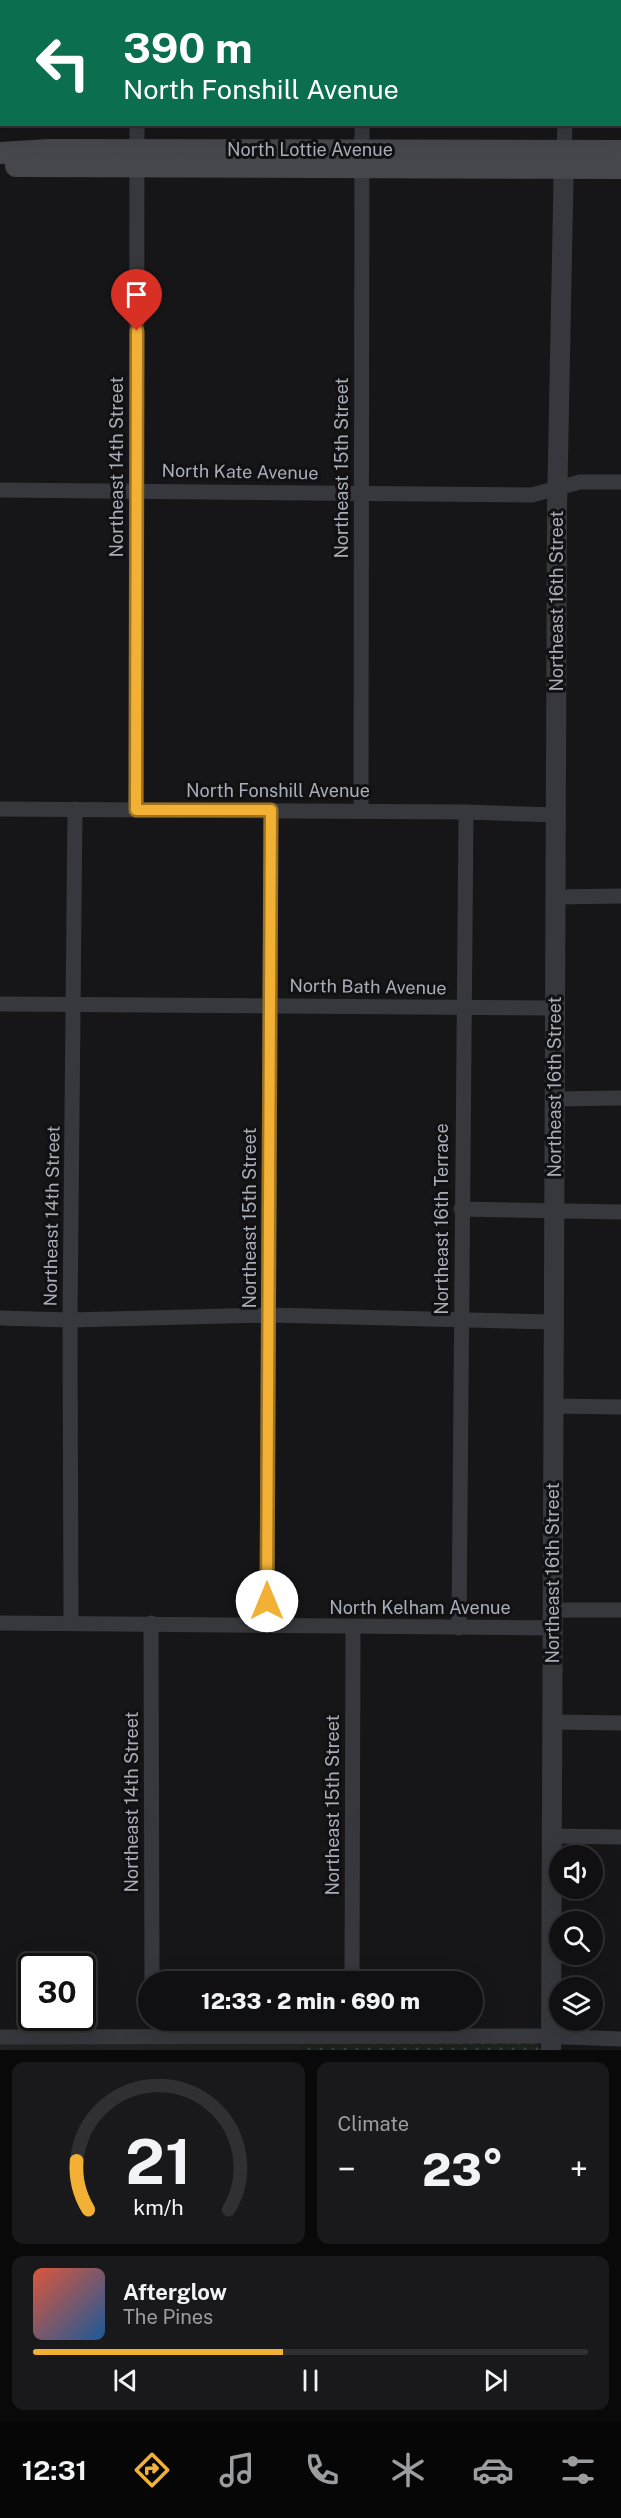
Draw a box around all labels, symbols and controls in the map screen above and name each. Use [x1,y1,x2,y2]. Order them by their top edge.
text: 390 m [123,23,253,72]
icon: left [24,24,102,102]
text: North Fonshill Avenue [123,73,399,105]
street label: North Lottie Avenue [227,139,393,160]
pin [111,269,162,331]
icon: arrive [120,278,153,311]
street label: Northeast 14th Street [106,377,127,557]
street label: Northeast 15th Street [331,377,352,559]
street label: North Kate Avenue [161,460,319,483]
street label: Northeast 16th Street [546,511,567,691]
street label: North Fonshill Avenue [186,780,370,801]
street label: North Bath Avenue [289,975,447,998]
street label: Northeast 16th Street [544,997,565,1177]
street label: Northeast 16th Terrace [431,1123,452,1315]
street label: Northeast 14th Street [39,1125,64,1307]
street label: Northeast 15th Street [239,1127,260,1309]
street label: Northeast 16th Street [542,1483,563,1663]
position arrow [235,1569,299,1633]
street label: North Kelham Avenue [329,1597,511,1618]
street label: Northeast 14th Street [121,1712,142,1892]
street label: Northeast 15th Street [322,1714,343,1896]
map controls [549,1845,603,2031]
button: sound [549,1845,603,1899]
button: search [549,1911,603,1965]
speed limit sign: 30 [18,1953,96,2031]
button: layers [549,1977,603,2031]
text: 12:33 · 2 min · 690 m [201,1988,420,2014]
text: Climate [338,2112,409,2136]
text: 21 [125,2125,191,2198]
text: 23° [422,2143,504,2196]
text: − [338,2150,356,2188]
text: + [570,2150,588,2188]
text: km/h [133,2195,183,2220]
text: Afterglow [123,2279,227,2305]
text: The Pines [123,2305,213,2329]
icon: previous [109,2364,142,2397]
icon: pause [294,2364,327,2397]
icon: next [479,2364,512,2397]
icon: directions [131,2449,173,2491]
icon: music [216,2449,258,2491]
icon: phone [301,2449,343,2491]
icon: climate [387,2449,429,2491]
icon: car [472,2449,514,2491]
icon: filters [557,2449,599,2491]
text: 12:31 [22,2454,87,2486]

